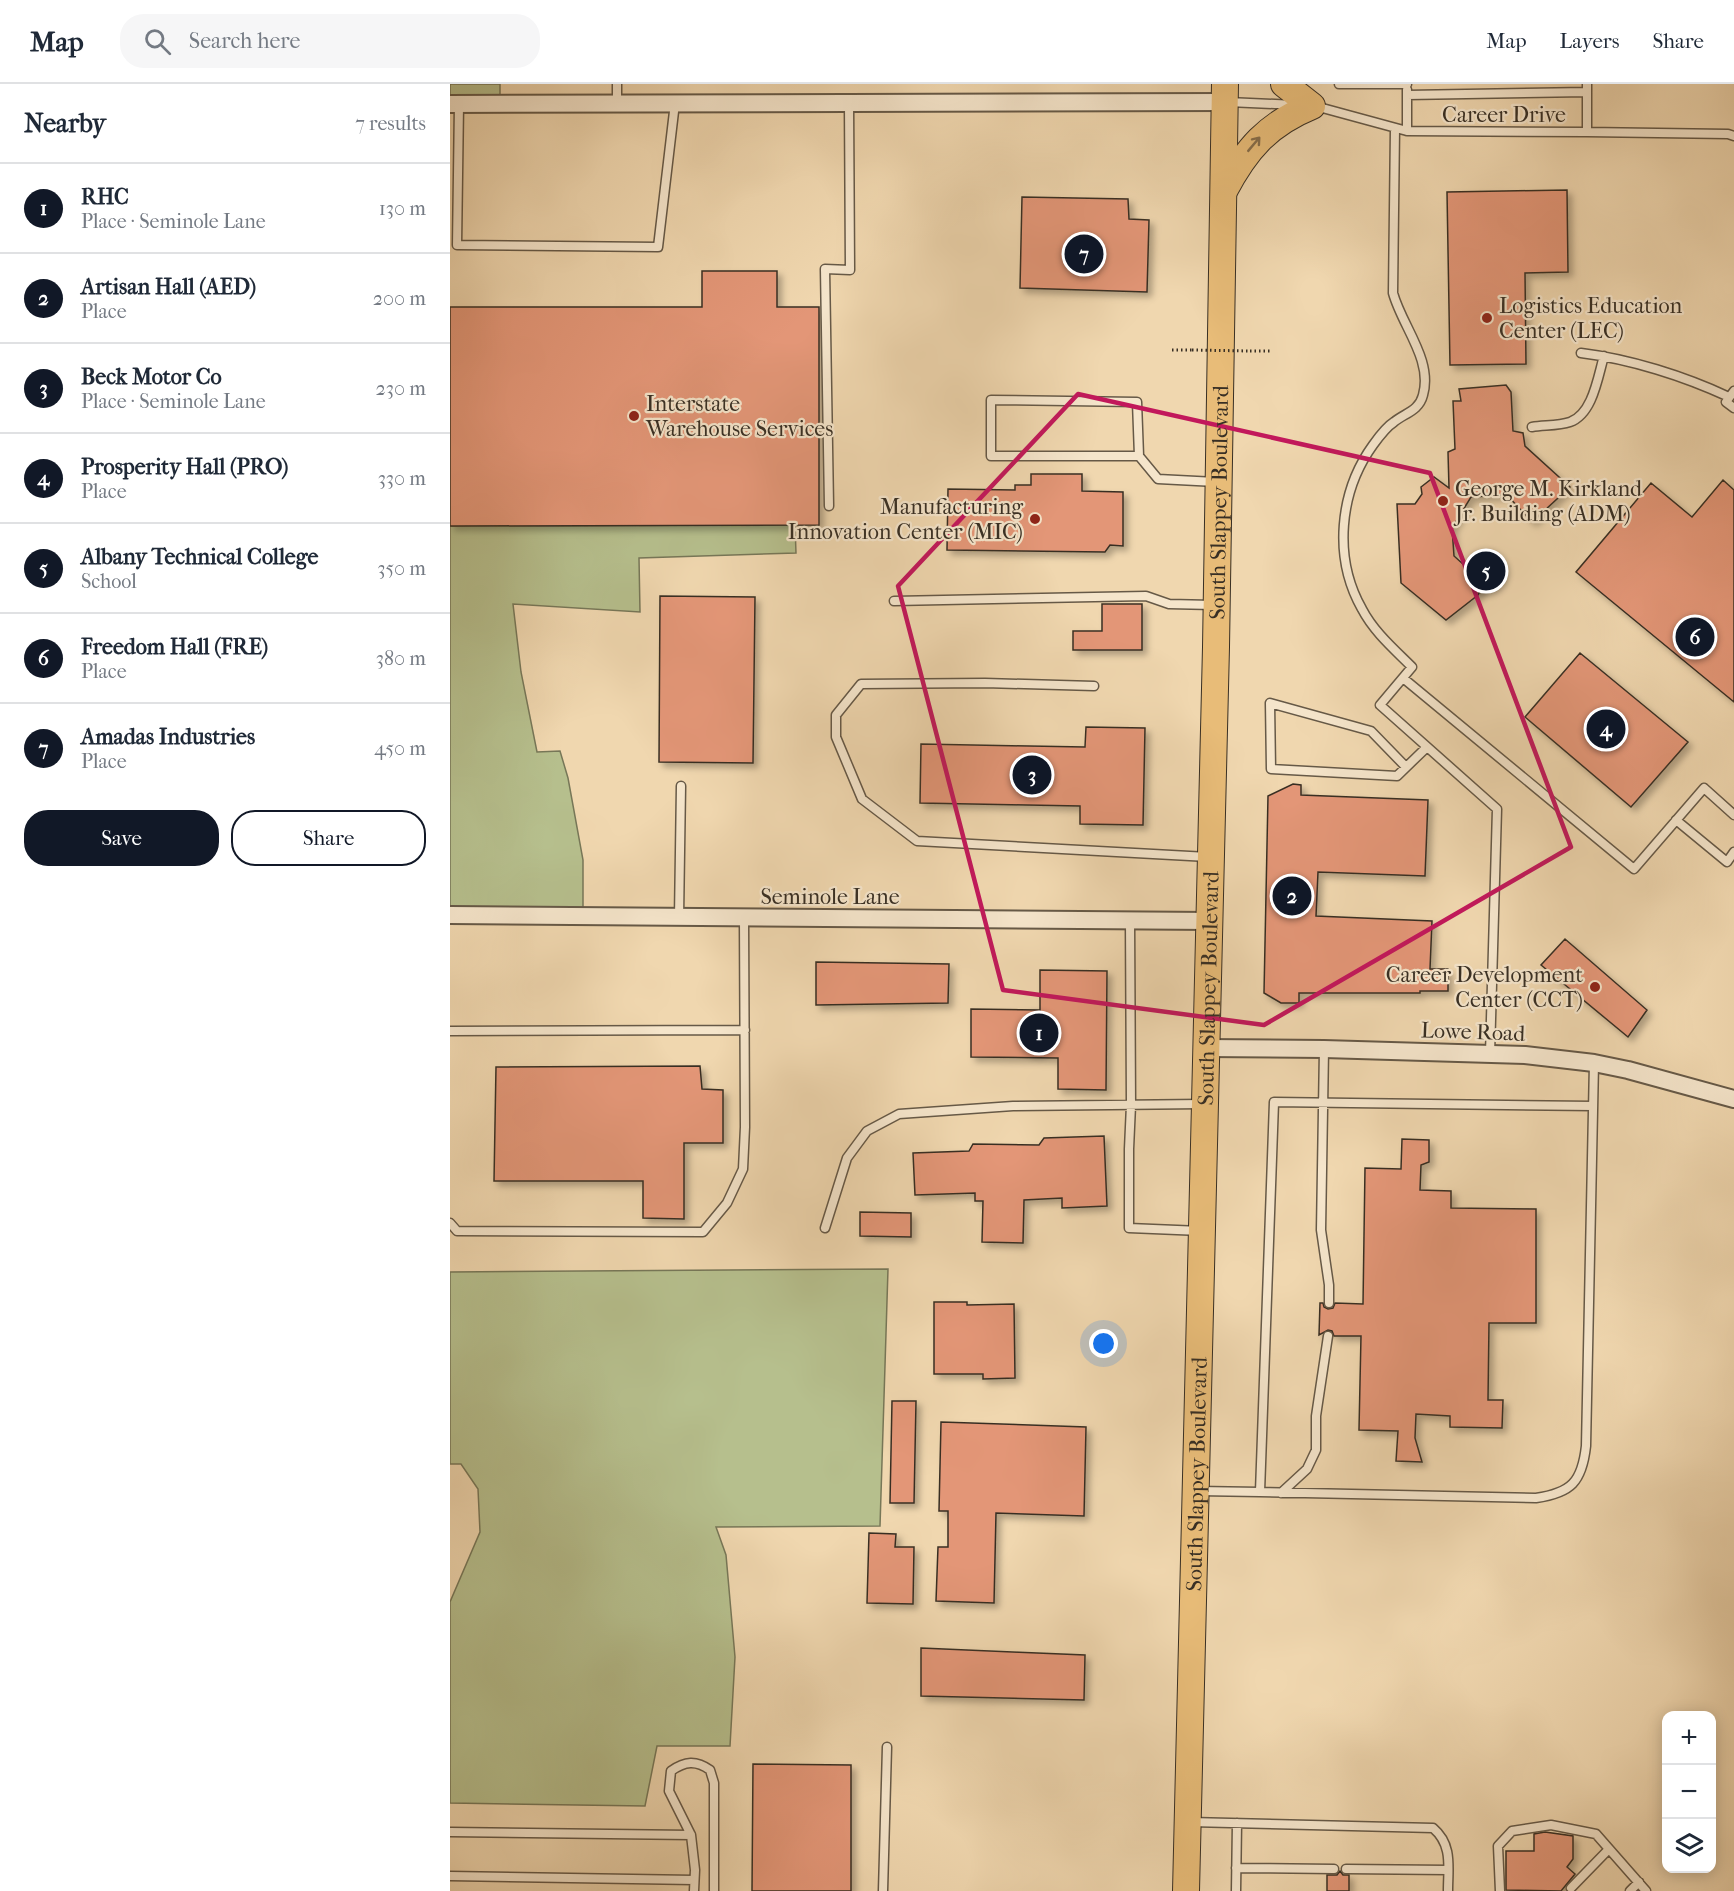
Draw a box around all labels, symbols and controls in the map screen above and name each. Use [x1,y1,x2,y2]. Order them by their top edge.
search box [120,14,540,68]
text: Map [30,25,84,58]
icon: search [141,25,174,58]
text: Search here [189,28,300,54]
text: Map [1486,29,1527,53]
text: Layers [1560,29,1619,53]
text: Share [1652,29,1704,53]
street label: Career Drive [1442,102,1566,128]
text: Nearby [24,108,106,139]
text: 7 results [355,112,426,135]
one-way arrow [1248,136,1261,152]
text: RHC [81,184,129,210]
text: 1 [40,197,47,220]
text: 130 m [379,197,426,220]
text: Place · Seminole Lane [81,210,266,233]
pin: 7 [1064,232,1104,276]
text: Artisan Hall (AED) [81,274,256,300]
text: 2 [38,287,49,310]
text: 200 m [373,287,426,310]
place label: Logistics Education Center (LEC) [1499,293,1683,344]
text: Place [81,300,127,323]
marker: Logistics Education Center (LEC) [1480,311,1494,325]
text: Beck Motor Co [81,364,222,390]
text: 3 [39,377,48,400]
text: 230 m [376,377,426,400]
street label: South Slappey Boulevard [1204,384,1234,620]
text: Place · Seminole Lane [81,390,266,413]
place label: Interstate Warehouse Services [645,391,833,442]
marker: Interstate Warehouse Services [627,409,641,423]
text: Prosperity Hall (PRO) [81,454,289,480]
text: 4 [38,467,49,490]
text: 330 m [378,467,426,490]
place label: George M. Kirkland Jr. Building (ADM) [1453,476,1643,527]
text: Place [81,480,127,503]
place label: Manufacturing Innovation Center (MIC) [788,494,1023,545]
marker: George M. Kirkland Jr. Building (ADM) [1436,494,1450,508]
marker: Manufacturing Innovation Center (MIC) [1028,512,1042,526]
text: Albany Technical College [81,544,318,570]
pin: 5 [1466,548,1506,594]
text: 5 [39,557,48,580]
text: 350 m [377,557,426,580]
text: School [81,570,137,593]
pin: 6 [1676,614,1714,660]
text: Freedom Hall (FRE) [81,634,268,660]
text: 6 [38,647,49,670]
text: 380 m [376,647,426,670]
text: Place [81,660,127,683]
pin: 4 [1586,706,1626,752]
text: Amadas Industries [81,724,255,750]
text: 7 [39,737,48,760]
text: 450 m [374,737,426,760]
text: Place [81,750,127,773]
pin: 3 [1012,752,1052,798]
button: Save [24,810,219,866]
button: Share [231,810,426,866]
street label: South Slappey Boulevard [1193,870,1225,1106]
pin: 2 [1272,874,1312,918]
street label: Seminole Lane [760,884,900,910]
place label: Career Development Center (CCT) [1386,962,1583,1013]
marker: Career Development Center (CCT) [1588,980,1602,994]
pin: 1 [1020,1010,1058,1056]
street label: Lowe Road [1420,1017,1527,1047]
your location [1089,1329,1118,1358]
street label: South Slappey Boulevard [1181,1356,1213,1592]
map controls [1662,1711,1716,1873]
button: + [1662,1711,1716,1765]
button: − [1662,1765,1716,1819]
button: layers [1662,1819,1716,1873]

